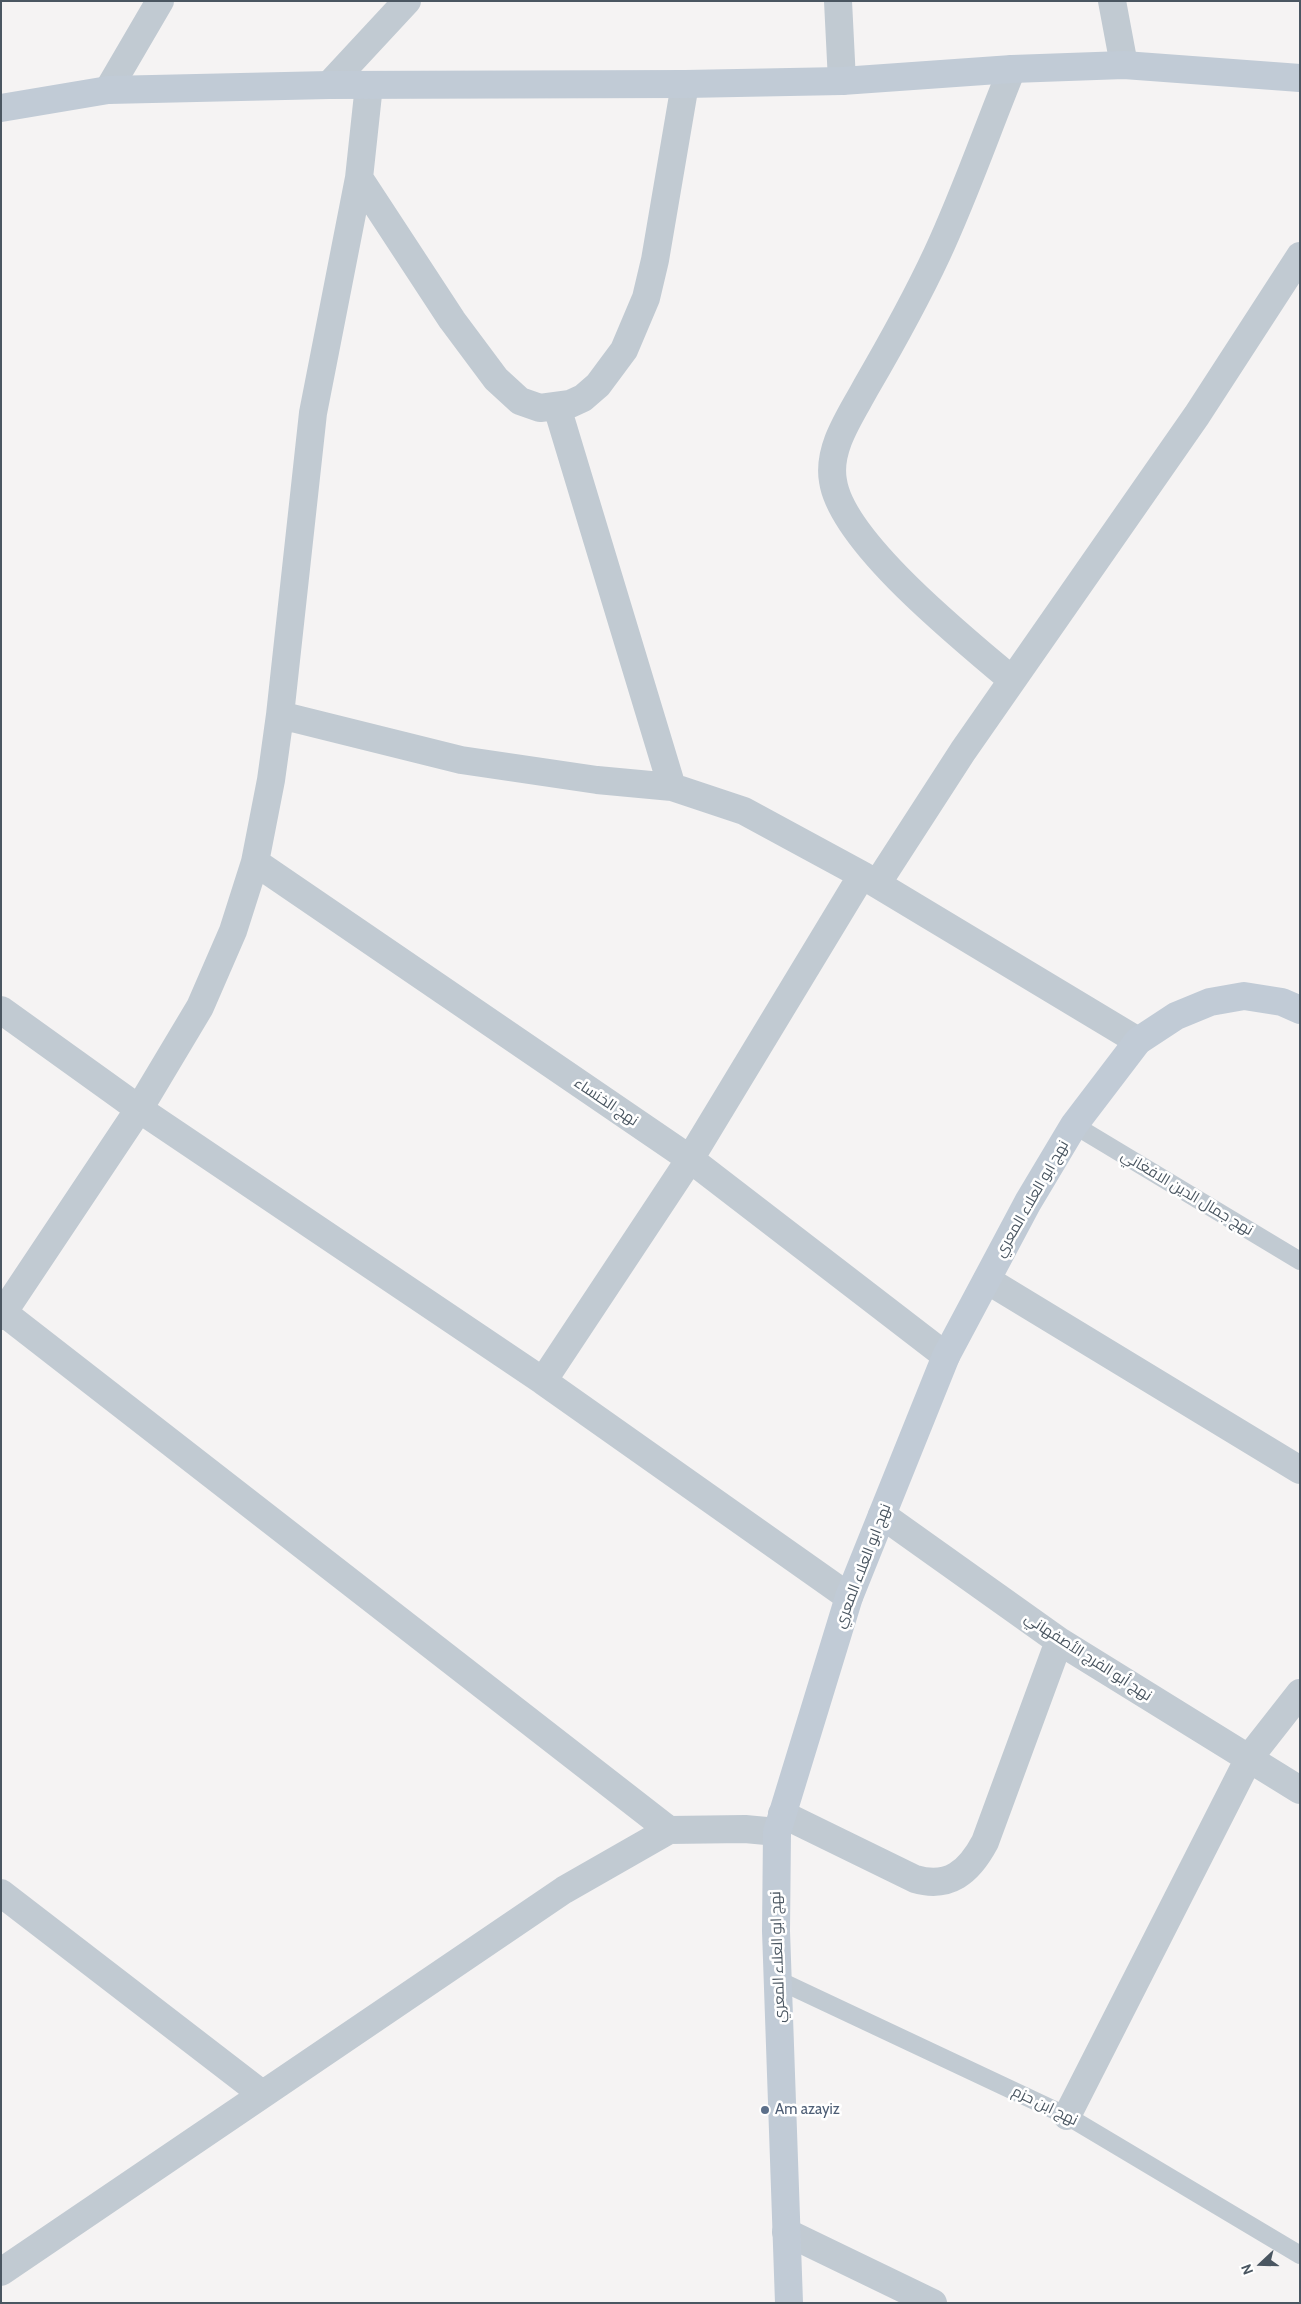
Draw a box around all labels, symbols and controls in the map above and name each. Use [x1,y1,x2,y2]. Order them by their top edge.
street label: نهج الخنساء [570,1074,642,1130]
street label: نهج ابو العلاء المعري [991,1137,1073,1261]
street label: نهج جمال الدين الافغاني [1118,1146,1256,1240]
street label: نهج ابو العلاء المعري [831,1501,895,1631]
street label: نهج أبو الفرج الأصفهاني [1021,1609,1155,1705]
street label: نهج ابو العلاء المعري [767,1891,789,2023]
street label: نهج ابن حزم [1009,2082,1081,2130]
place label: Am azayiz [775,2101,840,2119]
marker: Am azayiz [759,2104,771,2116]
north arrow [1236,2239,1286,2289]
text: N [1237,2262,1257,2277]

